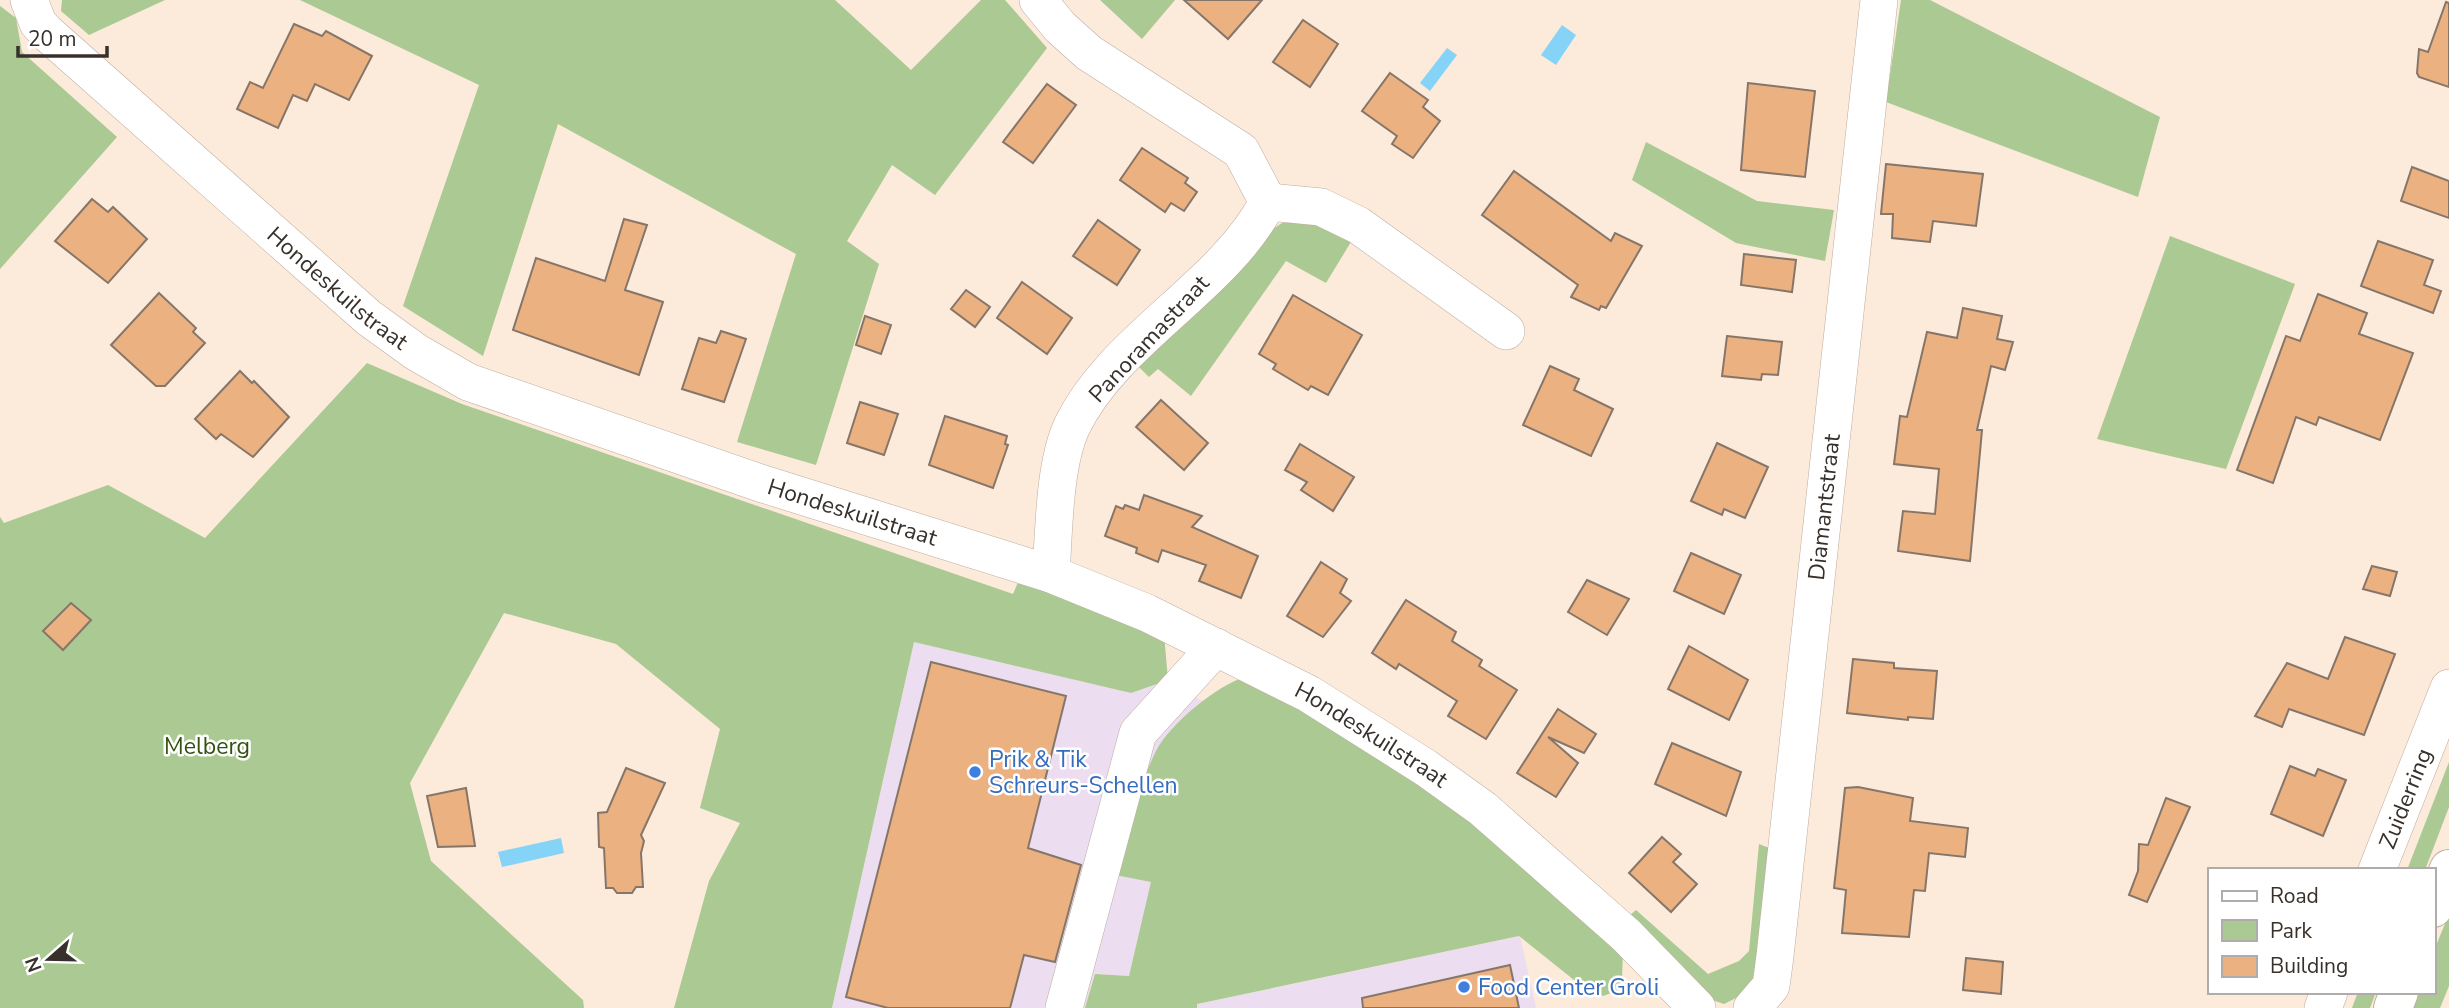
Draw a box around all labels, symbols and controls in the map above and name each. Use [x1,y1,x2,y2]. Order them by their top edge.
scale bar [18,14,107,58]
text: 20 m [28,25,77,53]
street label: Hondeskuilstraat [260,219,415,357]
street label: Panoramastraat [1082,268,1217,409]
street label: Diamantstraat [1800,431,1847,582]
street label: Hondeskuilstraat [764,471,942,553]
street label: Hondeskuilstraat [1290,674,1455,795]
park label: Melberg [164,731,250,762]
place label: Prik & Tik Schreurs-Schellen [989,744,1177,801]
street label: Zuiderring [2371,744,2439,853]
marker: Prik & Tik Schreurs-Schellen [967,764,983,780]
legend [2208,868,2435,994]
text: Road [2270,882,2319,910]
text: Park [2270,917,2312,945]
north arrow [14,924,84,994]
text: Building [2270,952,2348,980]
text: N [19,953,49,976]
place label: Food Center Groli [1478,972,1659,1003]
marker: Food Center Groli [1456,979,1472,995]

